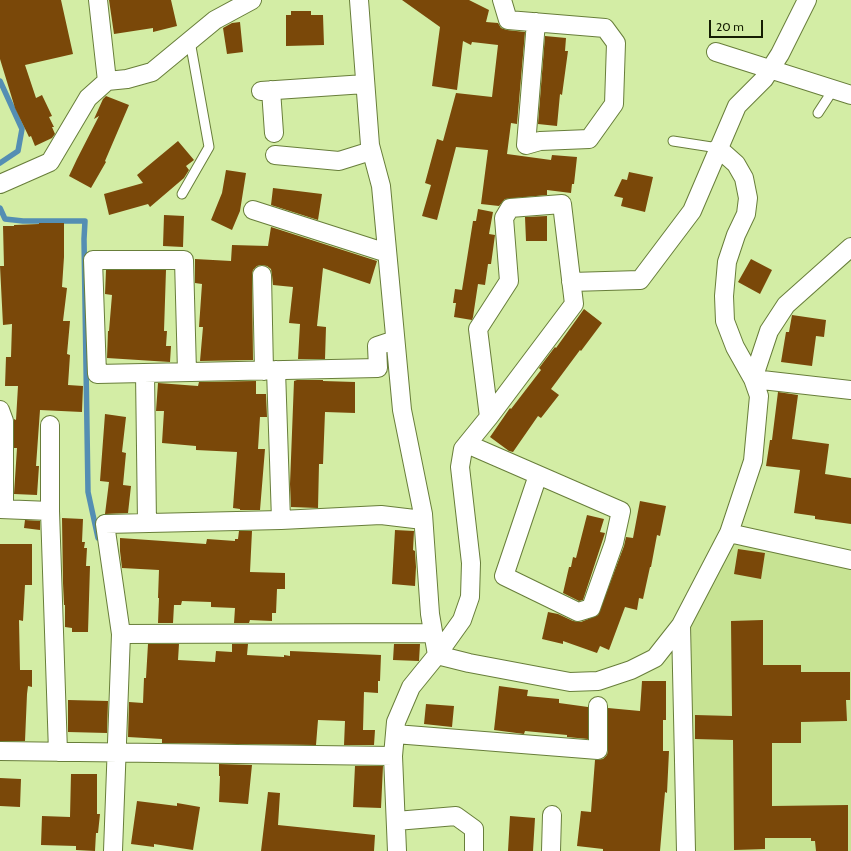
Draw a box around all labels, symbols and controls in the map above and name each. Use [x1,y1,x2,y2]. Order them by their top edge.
scale bar [711,12,765,38]
text: 20 m [716,19,744,34]

